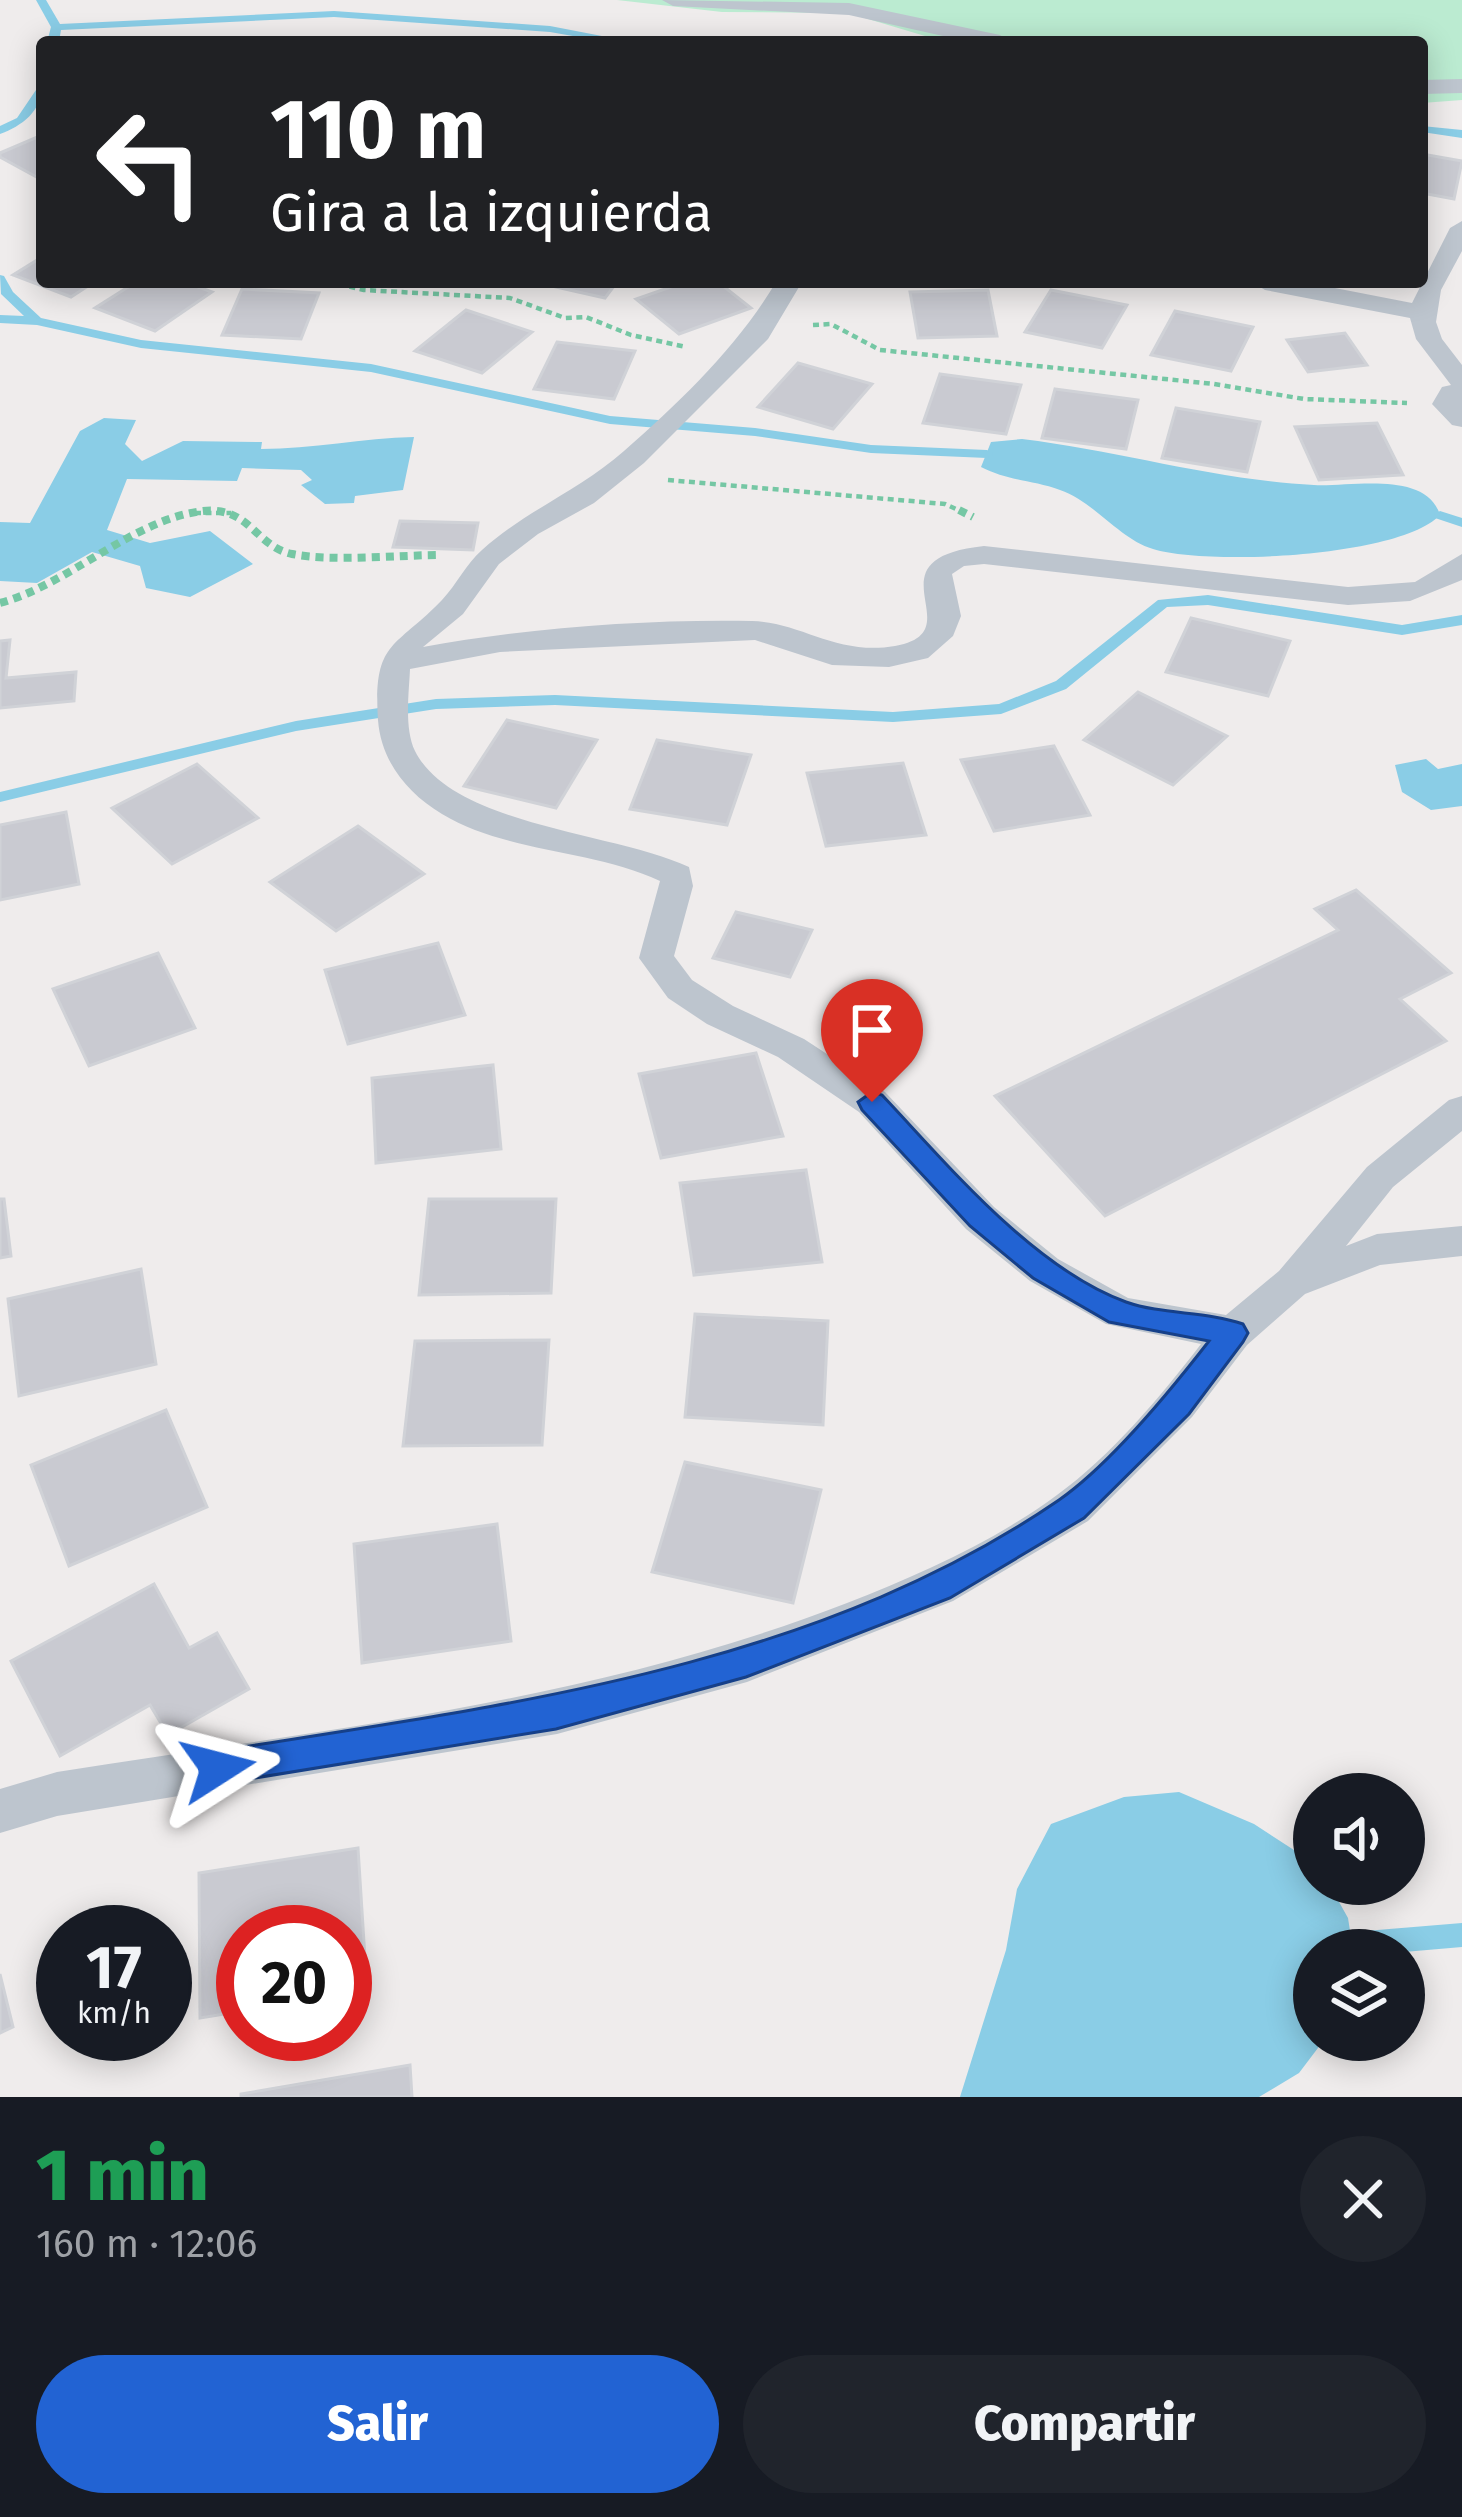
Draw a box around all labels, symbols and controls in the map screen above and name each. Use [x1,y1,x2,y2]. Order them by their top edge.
text: 110 m [270,79,486,180]
icon: left [72,84,228,240]
text: Gira a la izquierda [270,181,713,245]
pin [821,979,923,1102]
icon: arrive [839,997,905,1063]
position arrow [155,1705,281,1831]
map controls [1293,1773,1425,2061]
button: sound [1293,1773,1425,1905]
speed limit sign: 20 [216,1905,372,2061]
button: layers [1293,1929,1425,2061]
text: 17 [86,1932,142,2004]
text: km/h [77,1995,151,2031]
text: 1 min [36,2133,209,2219]
button: close [1300,2136,1426,2262]
text: 160 m · 12:06 [36,2221,257,2267]
button: Salir [36,2355,719,2493]
button: Compartir [743,2355,1426,2493]

